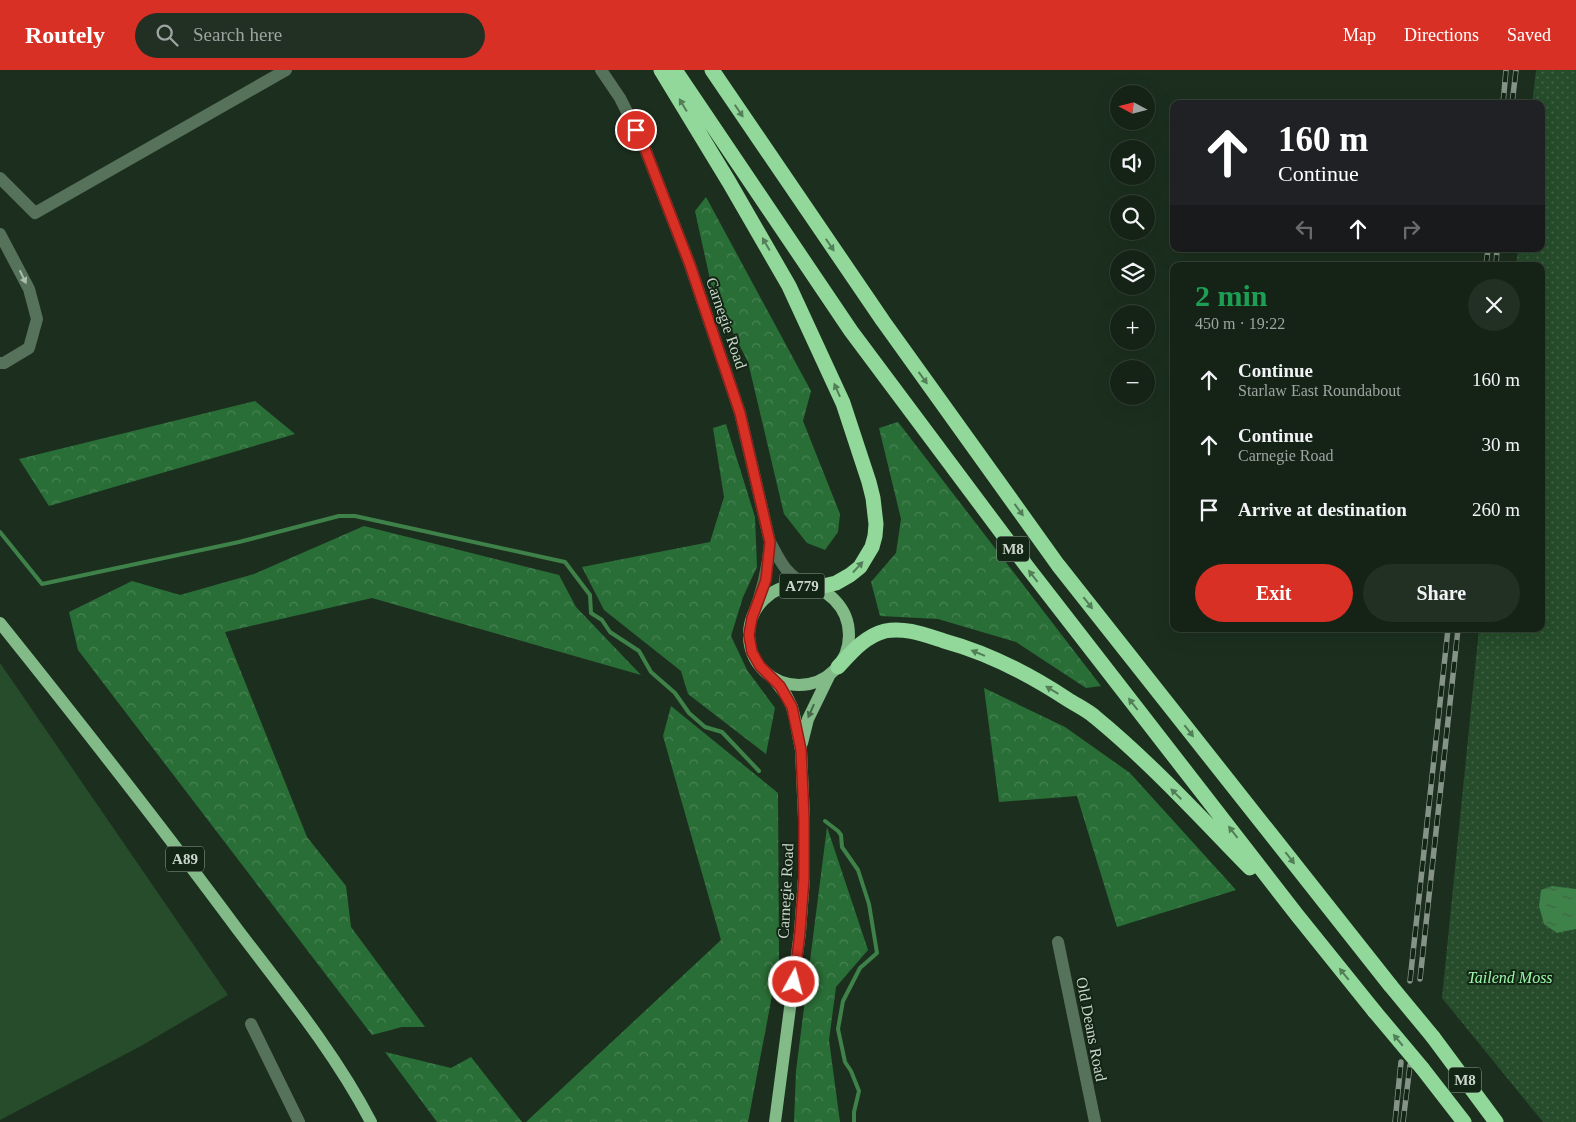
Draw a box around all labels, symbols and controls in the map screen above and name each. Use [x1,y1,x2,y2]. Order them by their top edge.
search box [135,13,485,58]
icon: search [153,21,181,49]
text: Routely [25,22,105,48]
text: Search here [193,24,282,45]
text: Map [1343,25,1376,45]
text: Directions [1404,25,1479,45]
text: Saved [1507,25,1551,45]
north arrow [1110,85,1155,130]
map controls [1110,85,1155,405]
one-way arrow [678,98,687,111]
one-way arrow [734,104,744,117]
pin [615,109,657,151]
icon: arrive [622,116,650,144]
icon: ahead [1195,120,1260,185]
text: 160 m [1278,120,1368,159]
button: sound [1110,140,1155,185]
text: Continue [1278,161,1359,186]
button: search [1110,195,1155,240]
icon: left [1291,215,1319,243]
icon: ahead [1344,215,1372,243]
icon: right [1397,215,1425,243]
one-way arrow [761,238,770,251]
one-way arrow [825,238,835,252]
button: layers [1110,250,1155,295]
one-way arrow [19,270,27,284]
street label: Carnegie Road [702,275,750,371]
text: 2 min [1195,279,1268,312]
button: close [1468,279,1520,331]
button: + [1110,305,1155,350]
text: 450 m · 19:22 [1195,315,1285,332]
button: − [1110,360,1155,405]
text: Continue [1238,360,1313,381]
icon: ahead [1195,366,1223,394]
text: 160 m [1472,369,1520,390]
one-way arrow [918,371,929,384]
text: Starlaw East Roundabout [1238,382,1401,399]
one-way arrow [833,383,841,397]
text: Continue [1238,425,1313,446]
icon: ahead [1195,431,1223,459]
text: 30 m [1481,434,1520,455]
text: Carnegie Road [1238,447,1334,464]
icon: arrive [1195,496,1223,524]
text: Arrive at destination [1238,499,1407,520]
text: 260 m [1472,499,1520,520]
one-way arrow [1013,503,1024,516]
road number: M8 [997,536,1029,562]
one-way arrow [852,562,864,574]
button: Exit [1195,564,1353,622]
button: Share [1363,564,1520,622]
one-way arrow [1028,570,1039,583]
road number: A779 [780,574,824,598]
one-way arrow [1083,596,1094,609]
one-way arrow [971,648,985,656]
one-way arrow [1046,685,1059,694]
one-way arrow [1128,698,1139,711]
one-way arrow [807,704,815,718]
one-way arrow [1184,724,1195,737]
one-way arrow [1171,788,1183,800]
one-way arrow [1228,825,1238,839]
street label: Carnegie Road [775,843,797,939]
road number: A89 [166,846,204,872]
one-way arrow [1284,851,1295,864]
position arrow [767,955,819,1007]
one-way arrow [1339,967,1350,980]
park label: Tailend Moss [1467,969,1553,986]
street label: Old Deans Road [1073,976,1110,1083]
one-way arrow [1393,1034,1404,1047]
road number: M8 [1449,1068,1481,1092]

